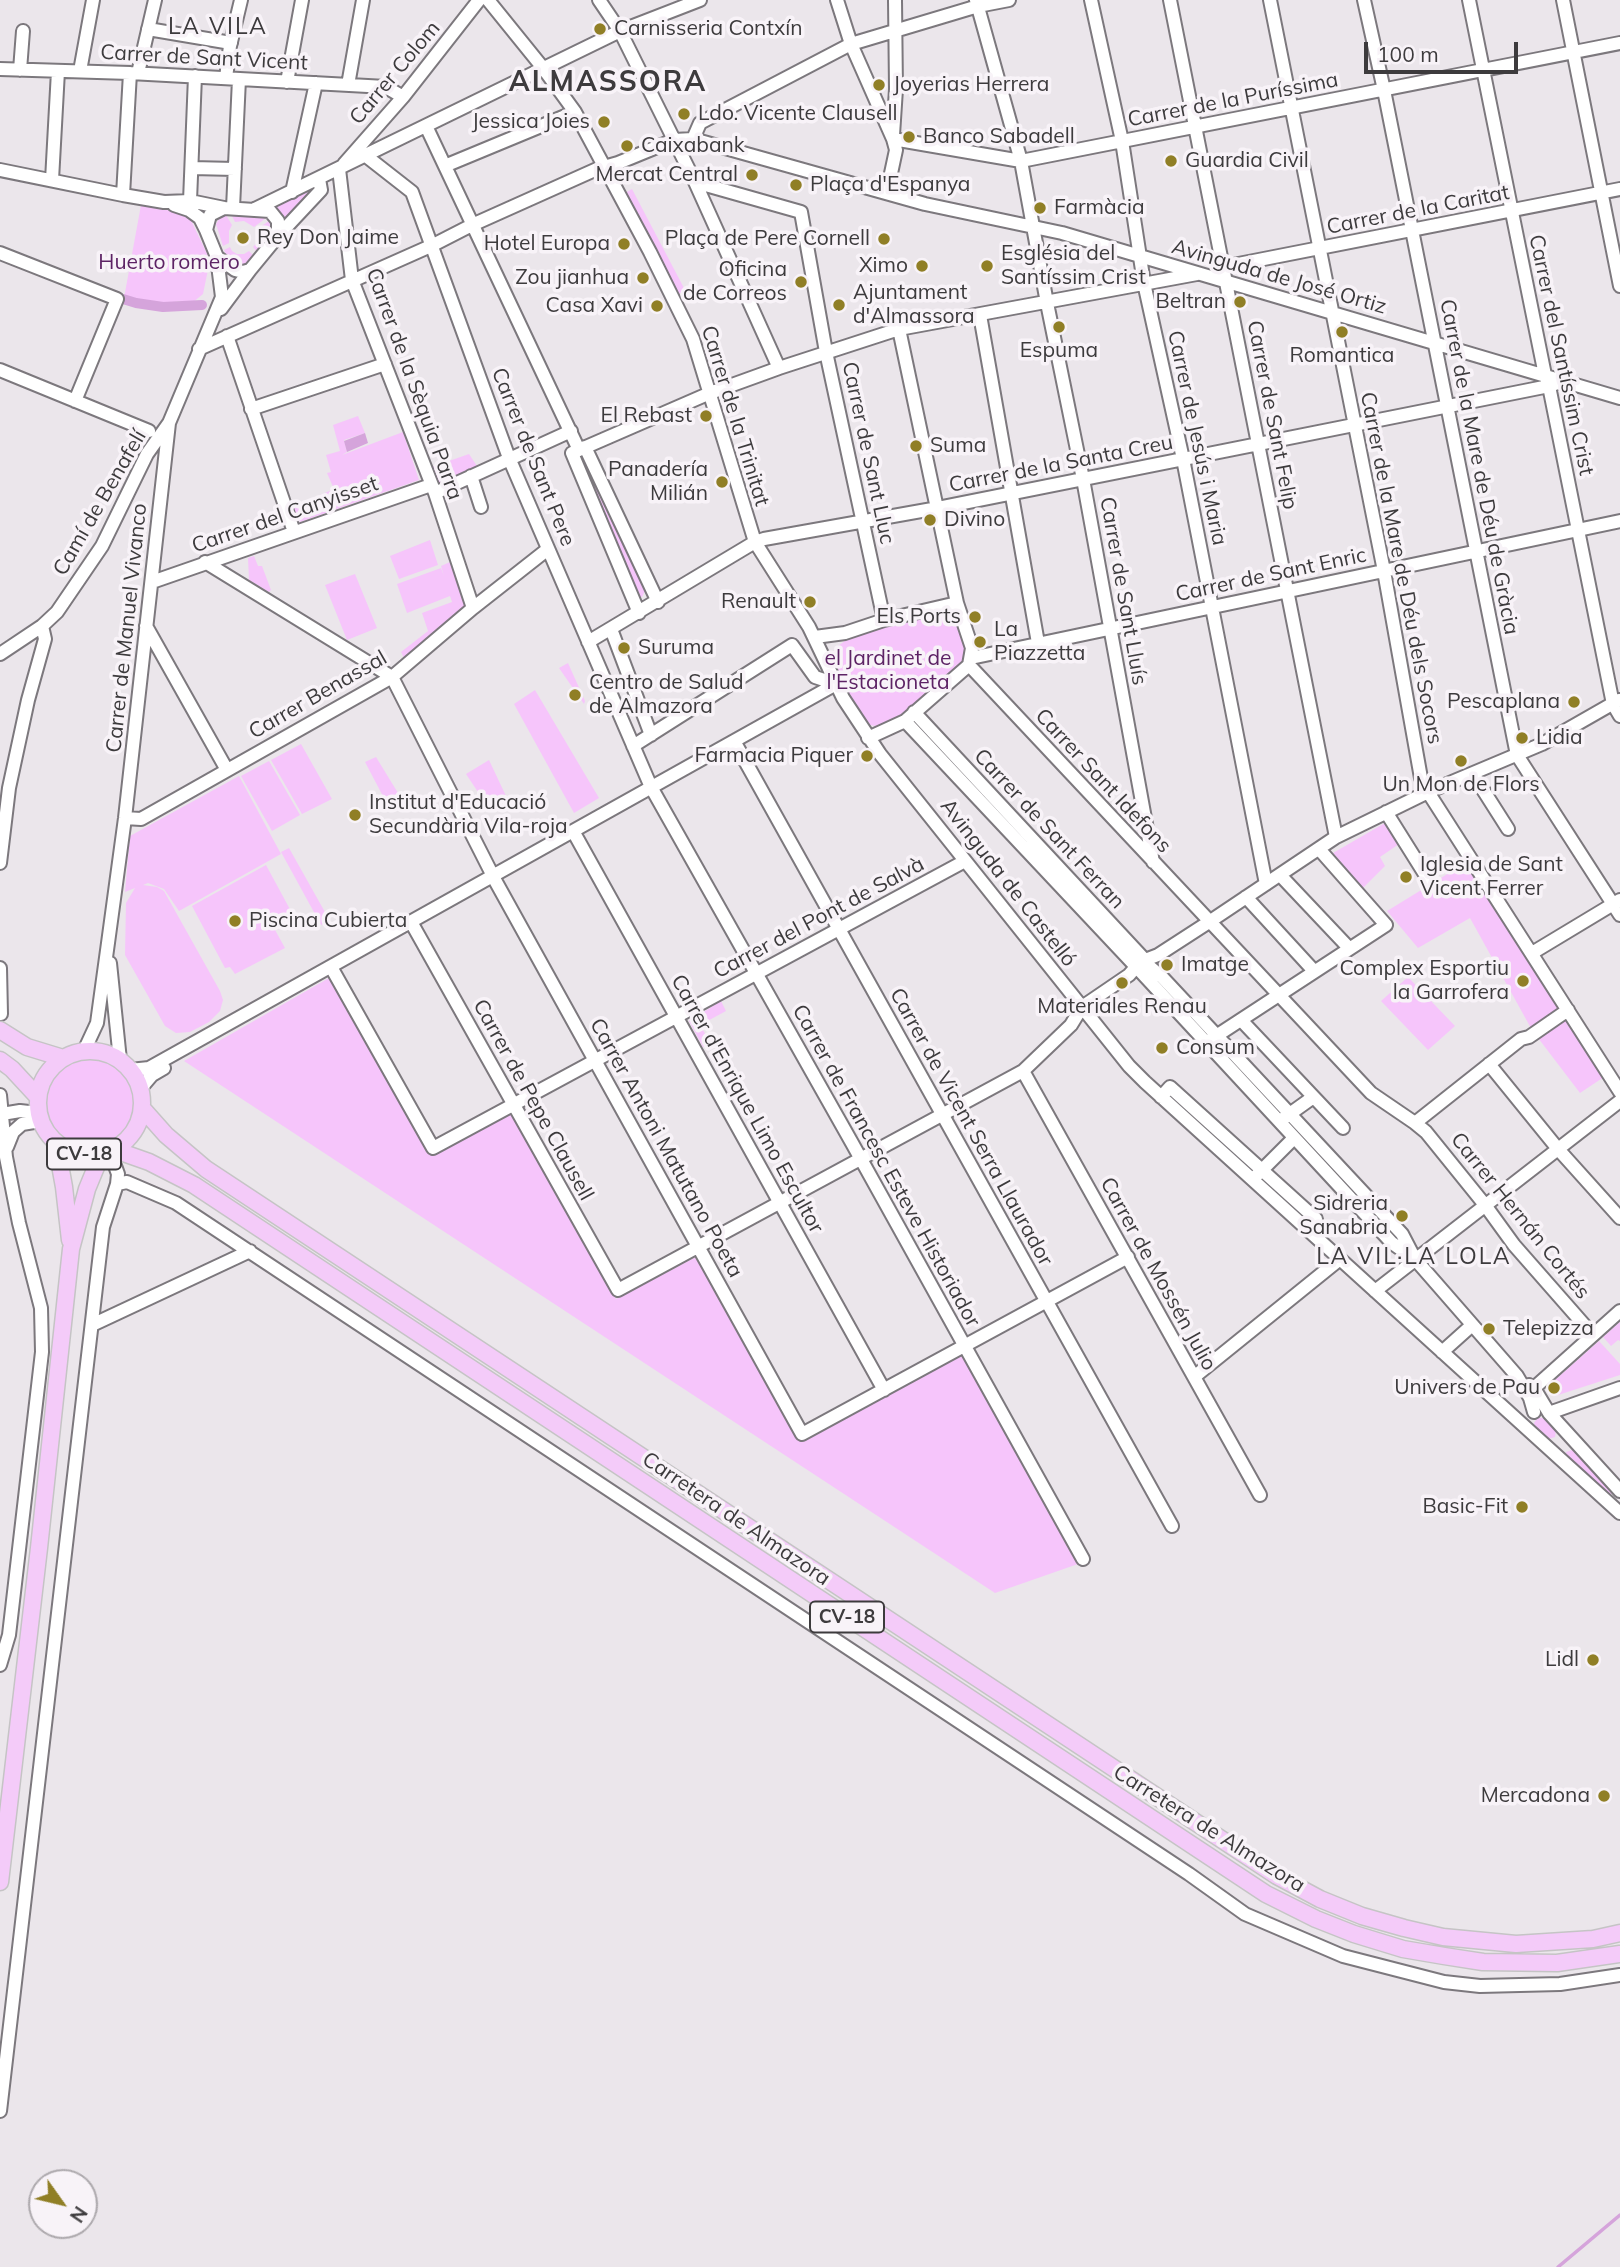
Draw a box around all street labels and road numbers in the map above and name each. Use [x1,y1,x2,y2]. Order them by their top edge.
street label: Carrer Colom [344,16,446,130]
street label: Carrer de Sant Vicent [100,40,308,76]
street label: Carrer de la Puríssima [1126,67,1340,133]
street label: Carrer de la Caritat [1325,180,1511,240]
street label: Carrer del Santíssim Crist [1523,232,1599,478]
street label: Avinguda de José Ortiz [1169,234,1389,320]
street label: Carrer de la Sèquia Parra [360,265,468,503]
street label: Carrer de la Mare de Déu de Gràcia [1434,297,1524,637]
street label: Carrer de Sant Felip [1241,318,1303,512]
street label: Carrer de la Trinitat [696,323,774,509]
street label: Carrer de Jesús i Maria [1162,328,1232,548]
street label: Carrer de Sant Lluc [836,360,900,546]
street label: Carrer de Sant Pere [486,364,580,550]
street label: Carrer de la Mare de Déu dels Socors [1354,390,1448,746]
street label: Camí de Benafelí [48,426,152,580]
street label: Carrer de la Santa Creu [947,430,1175,498]
street label: Carrer del Canyisset [189,471,381,559]
street label: Carrer de Sant Lluís [1094,495,1152,687]
street label: Carrer de Manuel Vivanco [101,502,153,754]
street label: Carrer de Sant Enric [1173,542,1369,608]
street label: Carrer Benassal [244,645,392,745]
street label: Carrer Sant Idefons [1030,704,1176,858]
street label: Carrer de Sant Ferran [968,744,1130,914]
street label: Avinguda de Castelló [935,794,1081,972]
street label: Carrer del Pont de Salvà [709,852,929,984]
street label: Carrer d'Enrique Limo Escultor [665,970,829,1238]
street label: Carrer de Vicent Serra Llaurador [884,984,1058,1270]
street label: Carrer de Pepe Clausell [467,995,599,1205]
street label: Carrer de Francesc Esteve Historiador [787,1000,985,1332]
street label: Carrer Antoni Matutano Poeta [584,1014,748,1282]
street label: Carrer Hernán Cortés [1445,1128,1595,1304]
road number: CV-18 [47,1138,121,1170]
street label: Carrer de Mossén Julio [1094,1173,1222,1375]
street label: Carretera de Almazora [637,1447,835,1591]
road number: CV-18 [810,1602,884,1632]
street label: Carretera de Almazora [1109,1760,1309,1898]

